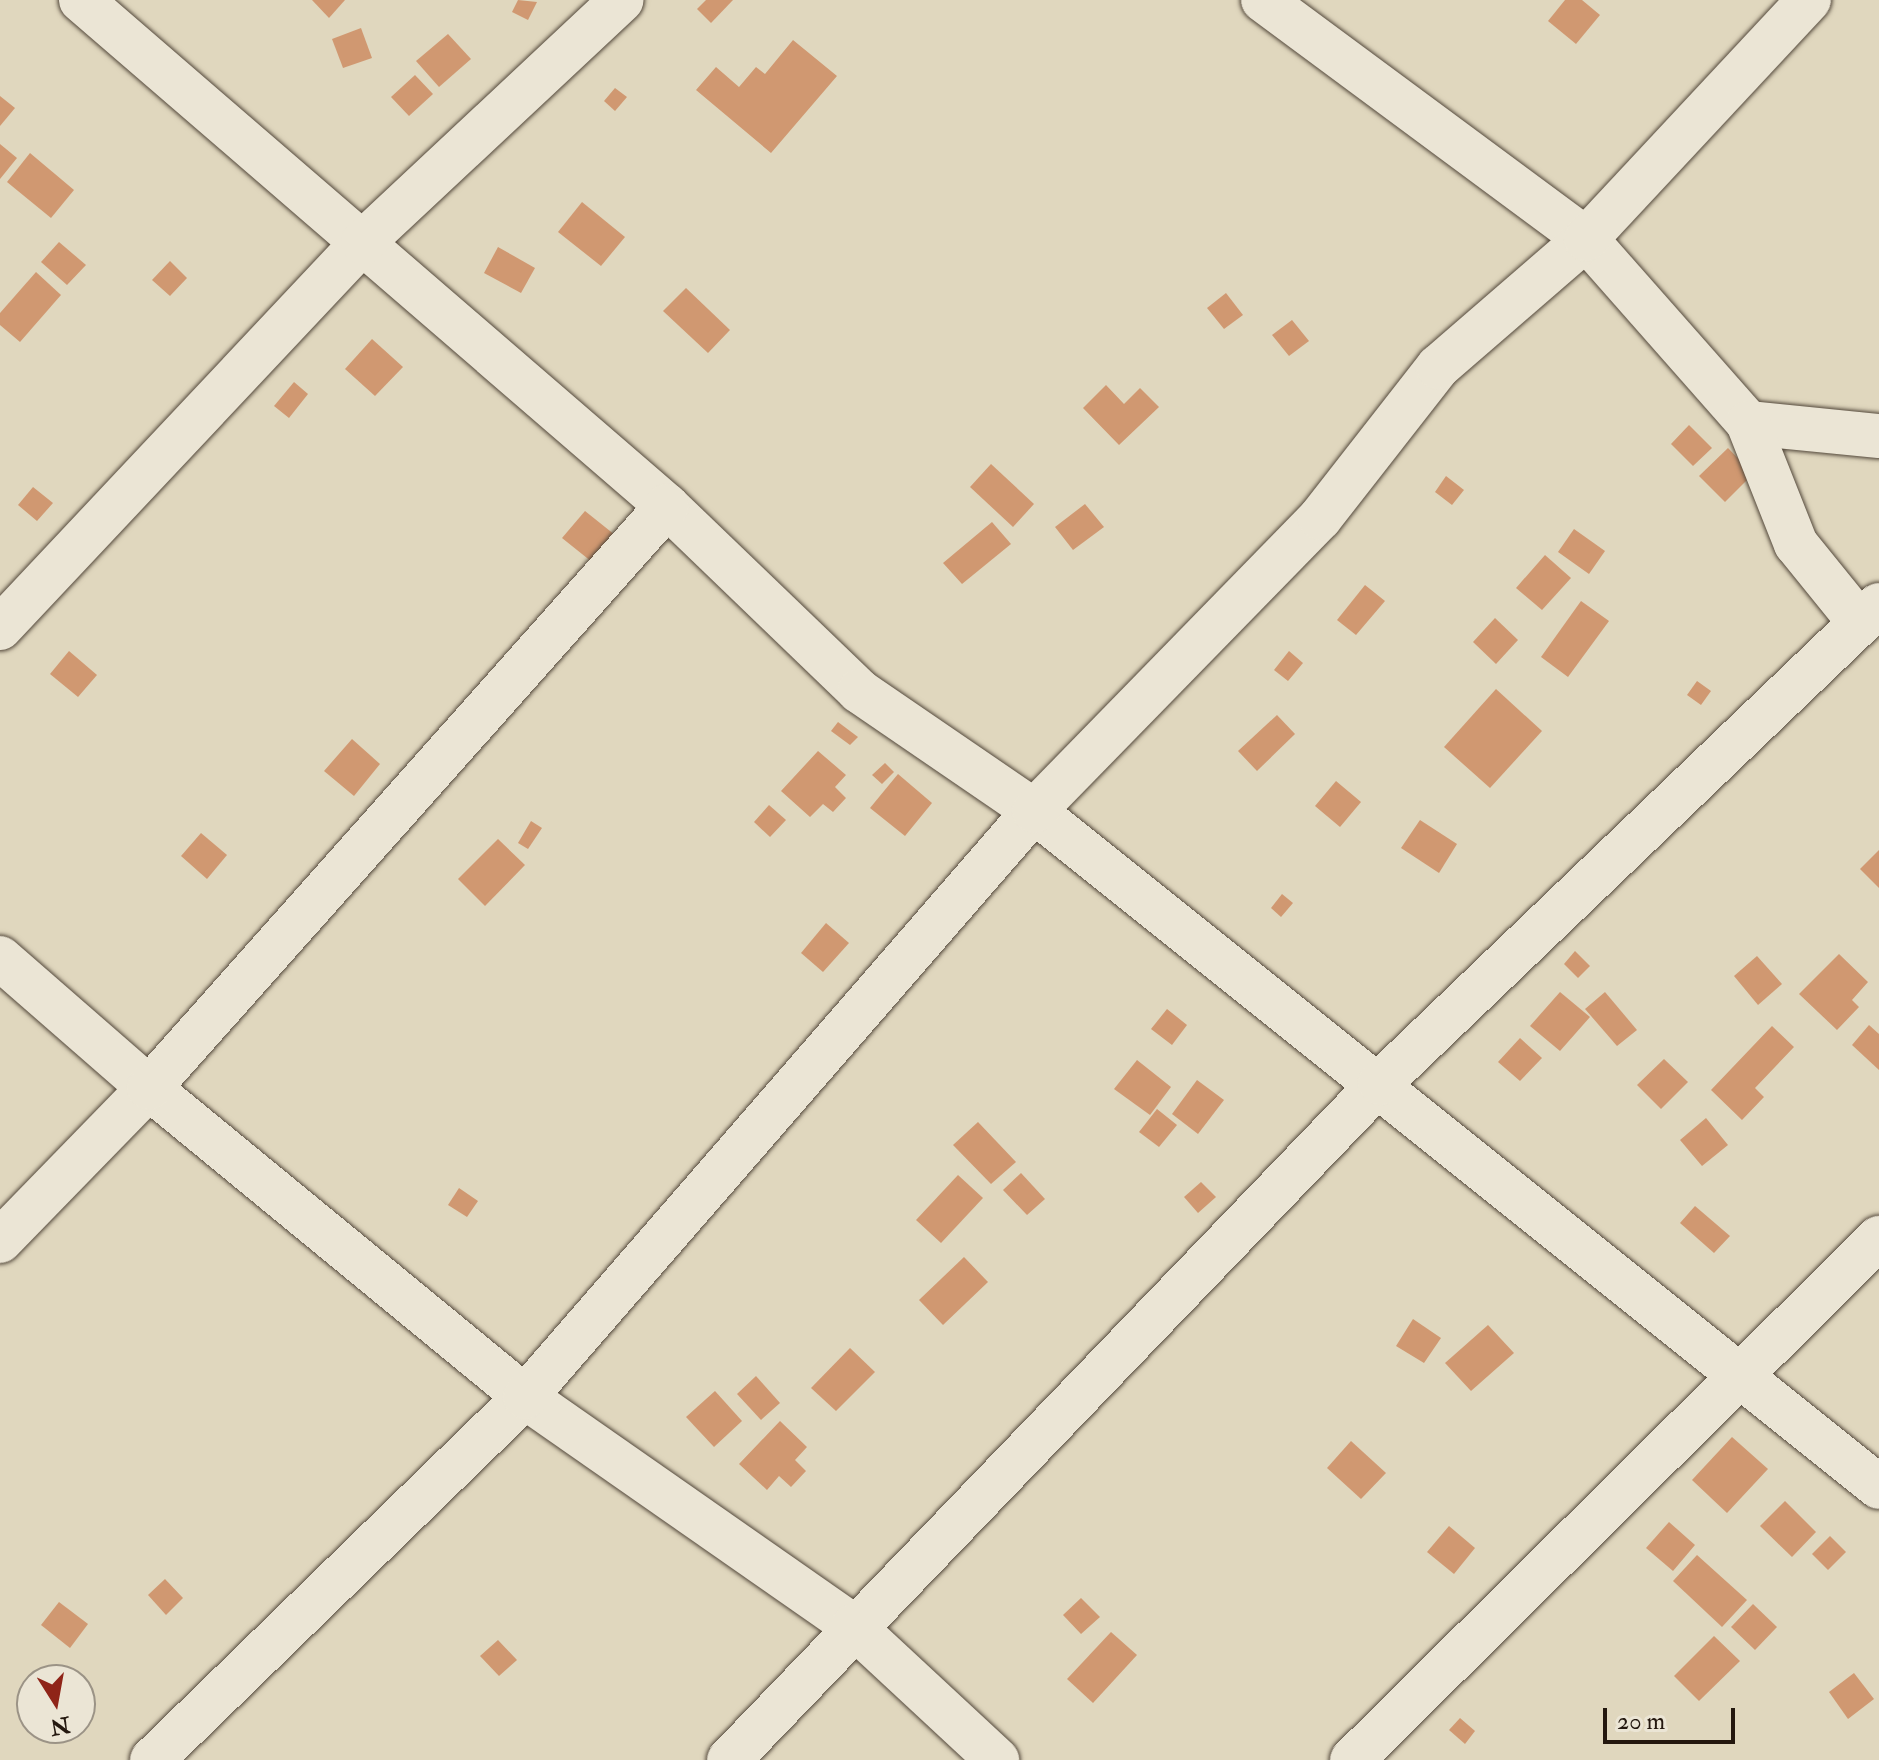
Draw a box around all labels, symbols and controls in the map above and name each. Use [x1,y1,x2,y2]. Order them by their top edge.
north arrow [16,1664,96,1744]
scale bar [1607,1692,1739,1742]
text: 20 m [1617,1706,1665,1737]
text: N [48,1710,73,1741]

